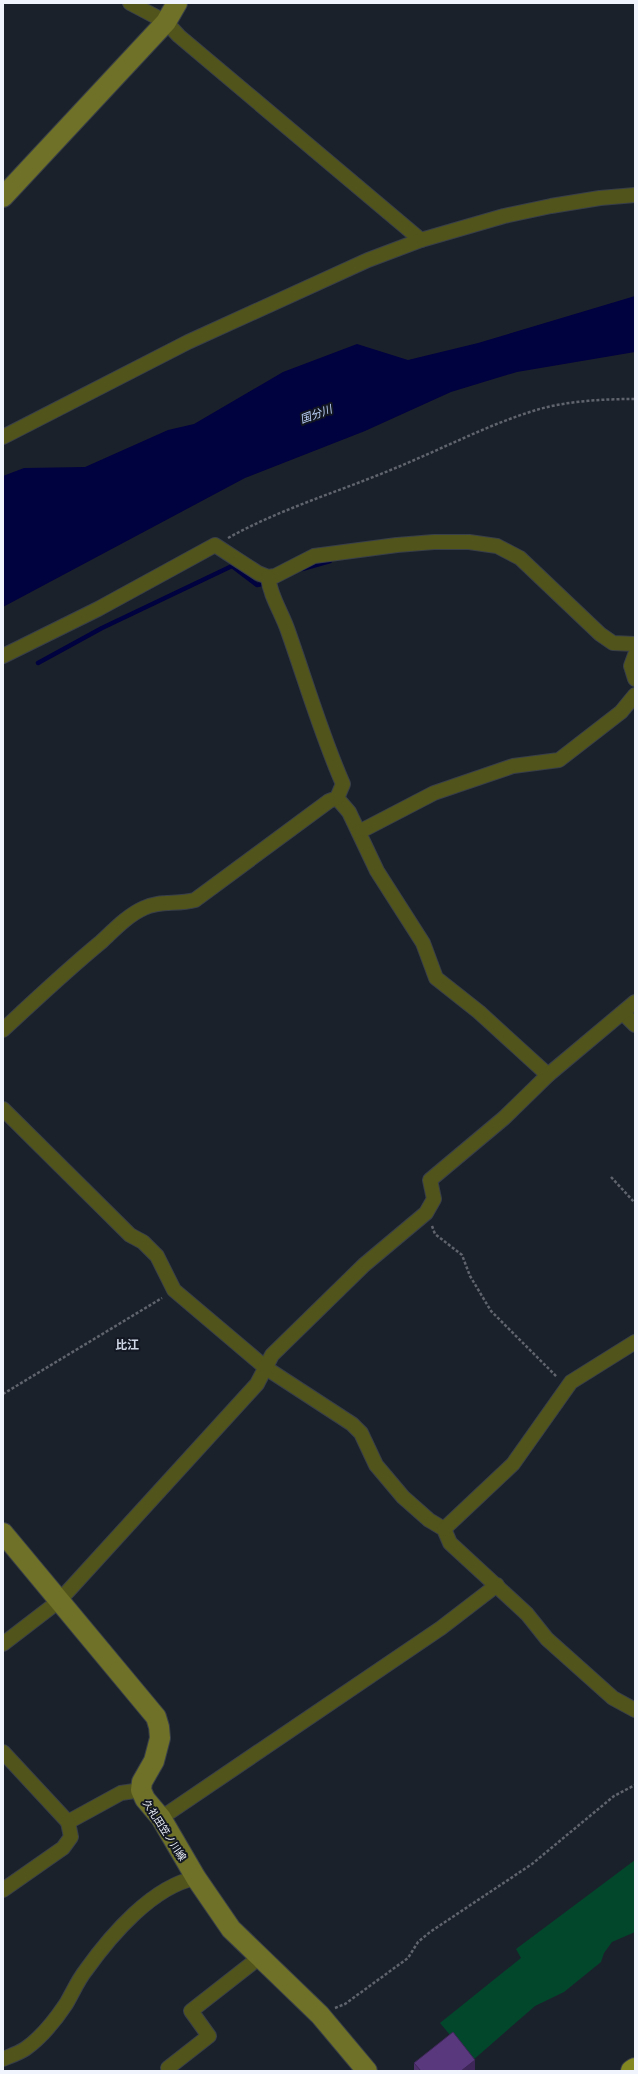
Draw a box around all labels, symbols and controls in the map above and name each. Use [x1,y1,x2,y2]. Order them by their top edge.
water label: 国分川 [298,401,334,425]
district label: 比江 [115,1337,139,1352]
street label: 久礼田笠ノ川線 [141,1797,189,1863]

